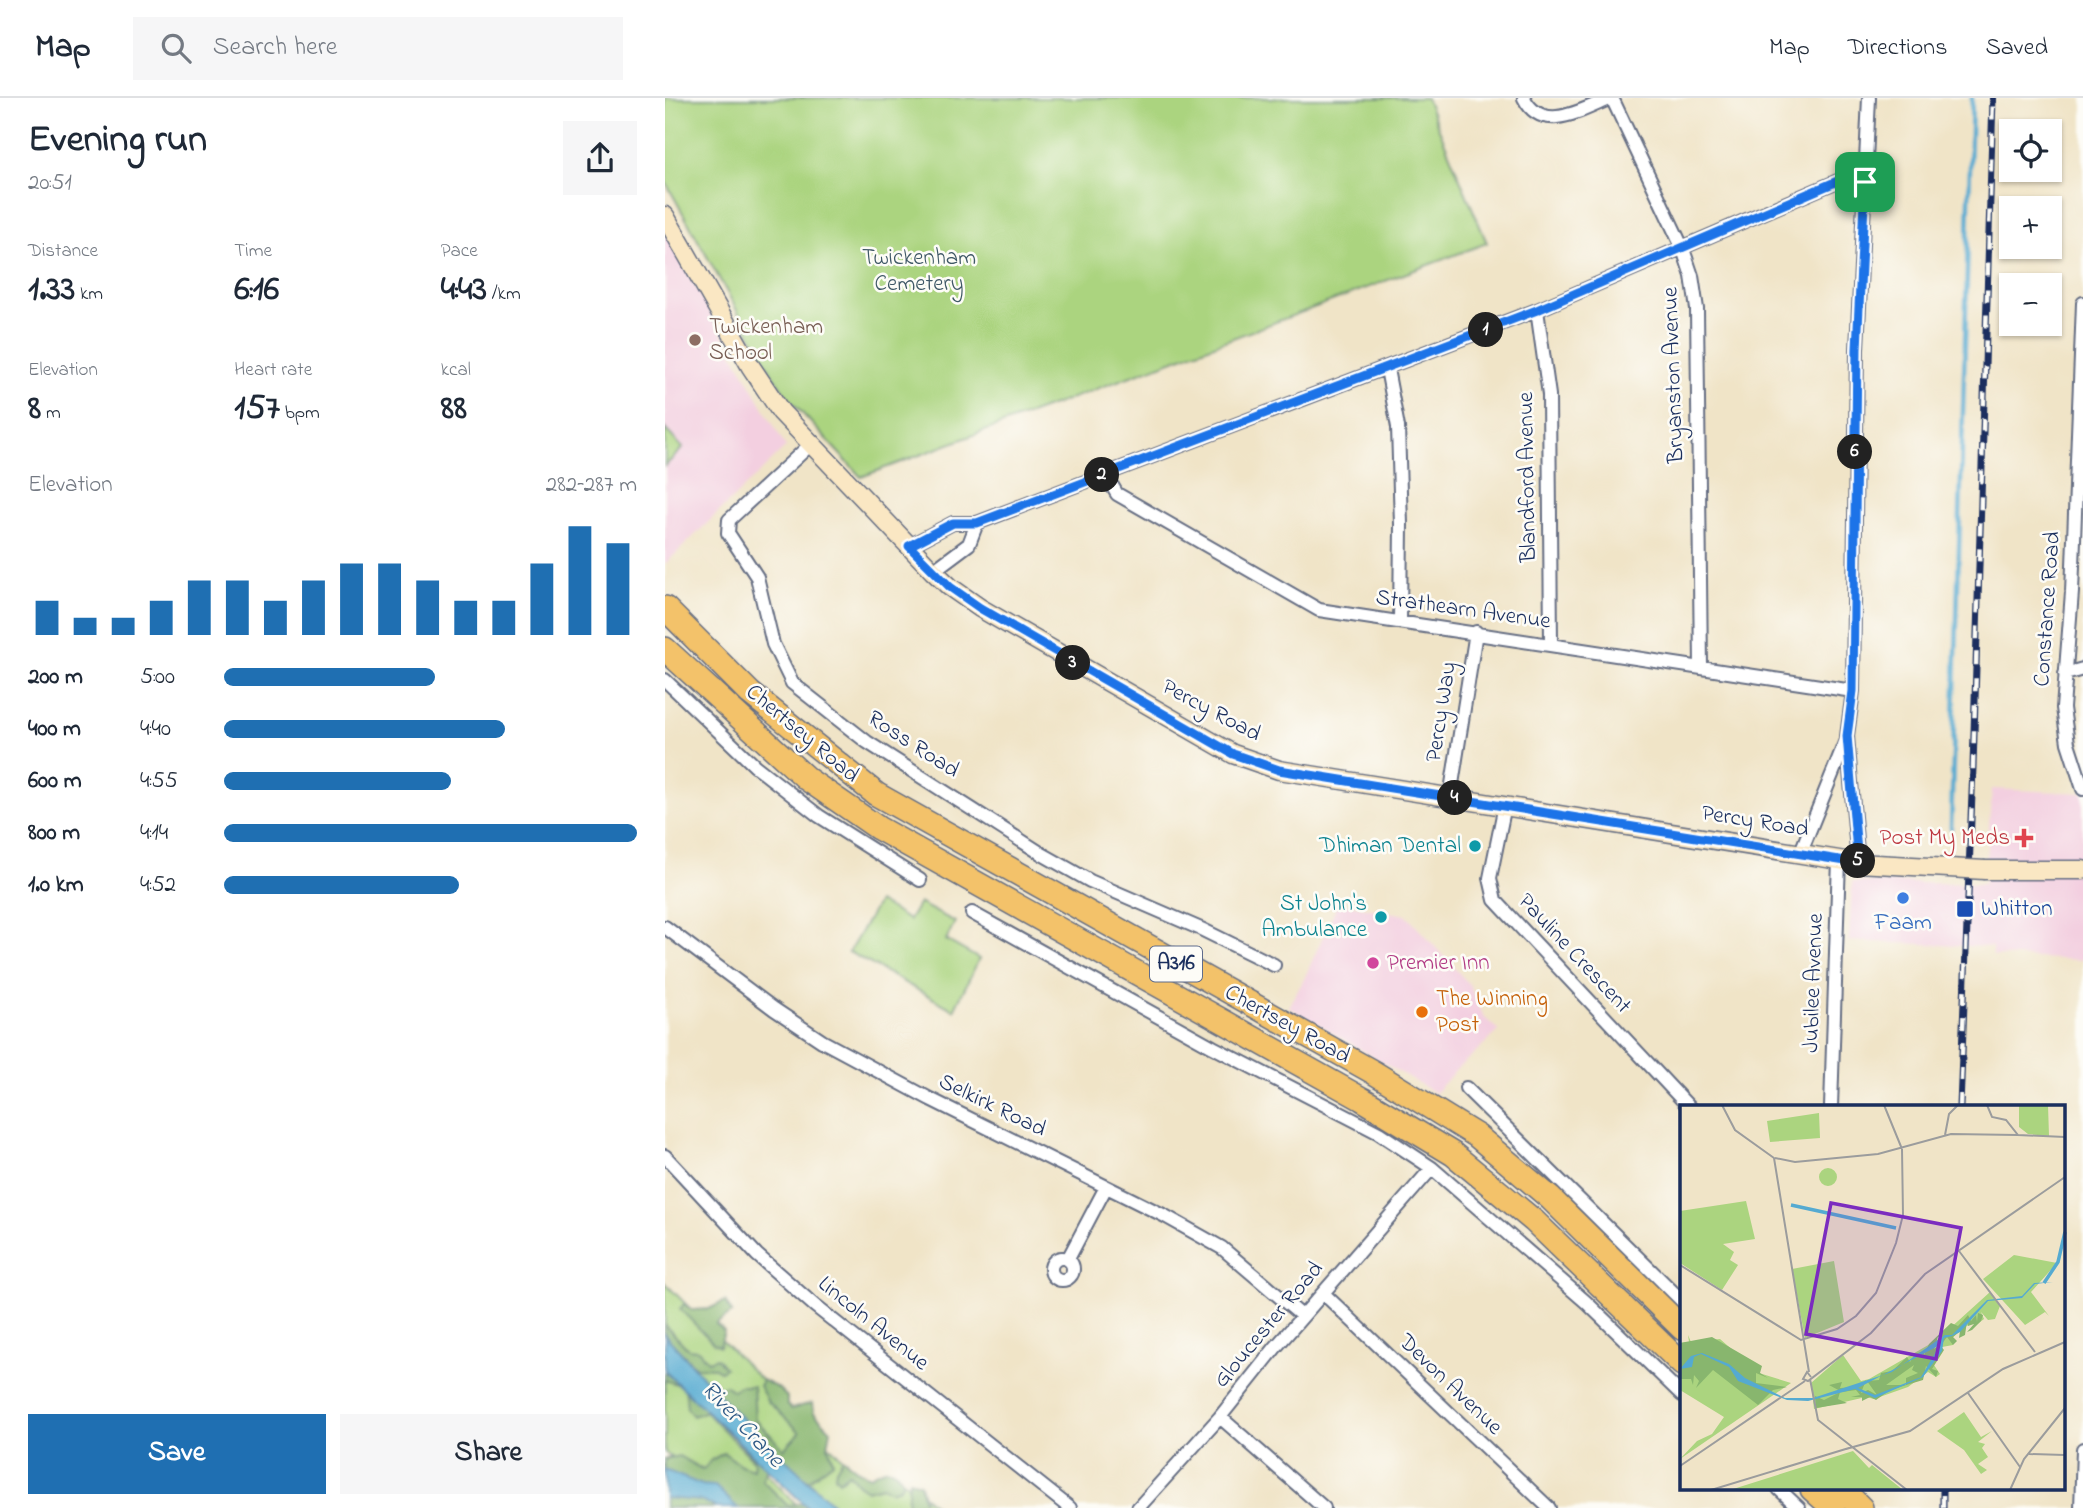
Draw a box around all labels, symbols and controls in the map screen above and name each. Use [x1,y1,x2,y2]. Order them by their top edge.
search box [133,17,623,80]
text: Map [35,24,91,72]
icon: search [157,29,195,67]
text: Search here [213,29,337,67]
text: Map [1769,31,1810,66]
text: Directions [1848,31,1947,66]
text: Saved [1985,31,2048,66]
text: Evening run [28,113,207,169]
map controls [1999,119,2062,336]
button: locate [1999,119,2062,182]
button: share [563,121,637,195]
pin [1835,152,1895,212]
icon: arrive [1846,163,1884,201]
text: 20:51 [28,167,72,200]
button: + [1999,196,2062,259]
text: Distance [28,238,98,265]
text: Time [234,238,272,265]
text: Pace [441,238,478,265]
park label: Twickenham Cemetery [862,242,976,303]
text: 1.33 [28,265,75,316]
text: 6:16 [234,265,279,316]
text: 4:43 [441,265,487,316]
button: − [1999,273,2062,336]
text: km [75,281,103,308]
text: /km [487,281,521,308]
street label: Bryanston Avenue [1654,286,1696,465]
place label: Twickenham School [709,311,823,370]
pin: 1 [1469,313,1503,348]
text: 1 [1482,316,1489,343]
marker: Twickenham School [687,332,703,348]
text: Elevation [28,357,98,384]
text: Heart rate [234,357,312,384]
text: kcal [441,357,471,384]
text: 8 [28,384,41,435]
text: 157 [234,384,280,435]
text: 88 [441,384,467,435]
street label: Blandford Avenue [1510,391,1546,564]
text: m [41,400,61,427]
text: bpm [280,400,320,427]
pin: 6 [1837,434,1873,470]
text: 6 [1850,438,1859,465]
pin: 2 [1085,458,1119,492]
text: 2 [1097,461,1106,488]
text: Elevation [28,469,113,502]
text: 282–287 m [546,469,637,502]
street label: Constance Road [2026,530,2070,688]
street label: Strathearn Avenue [1373,581,1553,639]
pin: 3 [1055,646,1091,680]
text: 3 [1069,649,1076,676]
street label: Percy Way [1418,659,1468,765]
text: 200 m [28,661,83,694]
text: 5:00 [140,661,175,694]
street label: Percy Road [1155,671,1267,753]
street label: Chertsey Road [737,677,866,793]
street label: Ross Road [860,703,966,787]
text: 400 m [28,713,81,746]
text: 4:40 [140,713,171,746]
text: 600 m [28,765,82,798]
text: 4:55 [140,765,178,798]
pin: 4 [1437,780,1473,816]
text: 4 [1451,784,1458,811]
street label: Percy Road [1699,797,1811,849]
text: 800 m [28,817,80,850]
text: 4:14 [140,817,168,850]
place label: Post My Meds [1880,822,2010,857]
place label: Dhiman Dental [1318,830,1461,863]
marker: Post My Meds [2016,830,2032,846]
marker: Dhiman Dental [1467,838,1483,854]
pin: 5 [1841,844,1875,878]
text: 5 [1852,847,1863,874]
text: 1.0 km [28,869,84,902]
text: 4:52 [140,869,176,902]
street label: Pauline Crescent [1509,886,1639,1022]
place label: St John's Ambulance [1262,888,1368,947]
marker: Faam [1895,890,1911,906]
place label: Whitton [1981,893,2053,926]
marker: Whitton [1955,899,1975,919]
place label: Faam [1873,907,1932,940]
marker: St John's Ambulance [1373,909,1389,925]
street label: Jubilee Avenue [1795,912,1833,1053]
road number: A316 [1150,946,1202,982]
place label: Premier Inn [1387,947,1490,980]
marker: Premier Inn [1365,955,1381,971]
street label: Chertsey Road [1217,977,1356,1075]
place label: The Winning Post [1436,983,1548,1042]
marker: The Winning Post [1414,1004,1430,1020]
street label: Selkirk Road [933,1066,1051,1146]
inset map [1680,1105,2065,1490]
street label: Gloucester Road [1206,1254,1332,1396]
street label: Lincoln Avenue [810,1269,936,1380]
street label: Devon Avenue [1390,1326,1510,1444]
water label: River Crane [692,1374,792,1477]
button: Save [28,1414,326,1494]
button: Share [340,1414,637,1494]

